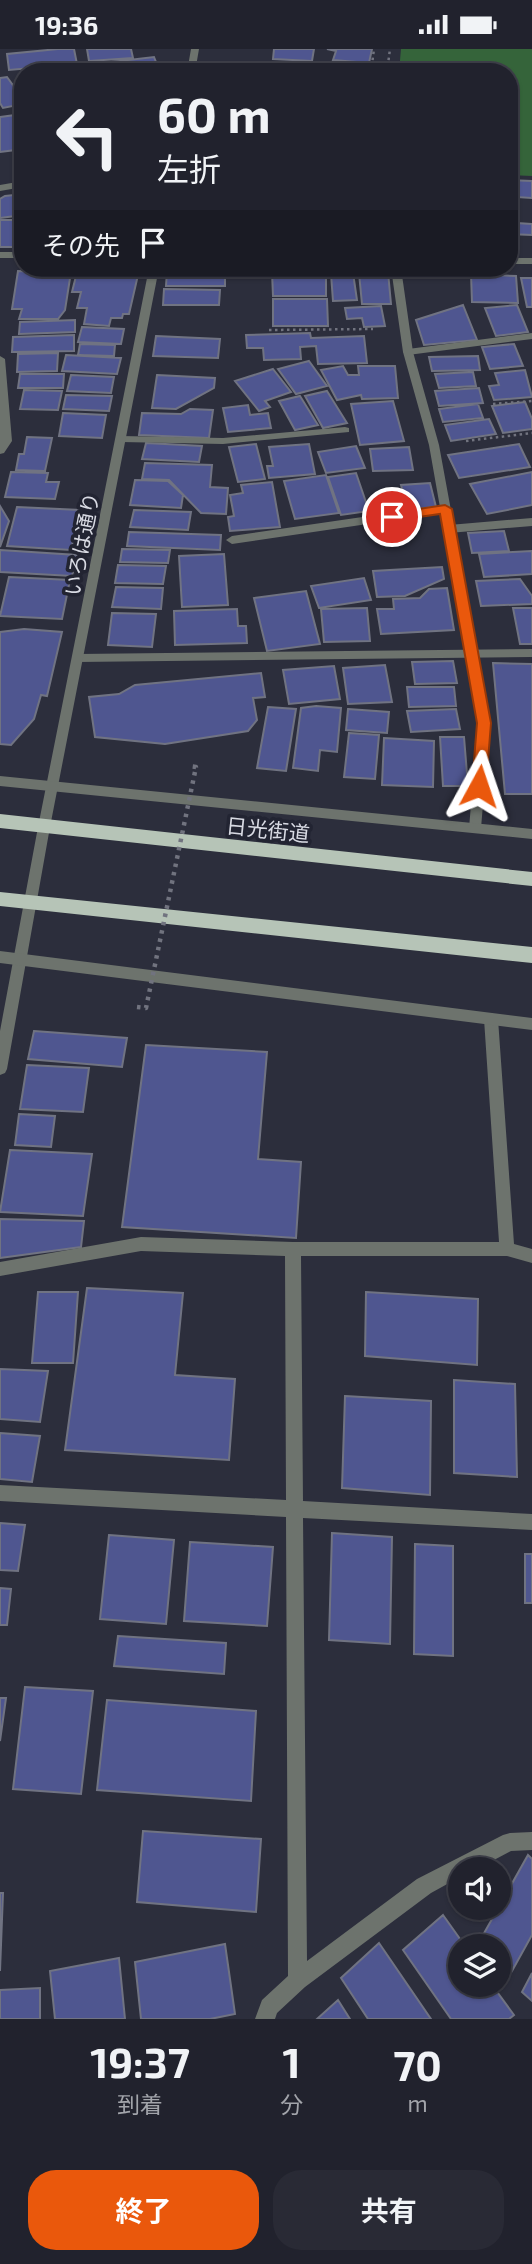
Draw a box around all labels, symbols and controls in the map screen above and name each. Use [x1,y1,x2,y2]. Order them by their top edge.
text: 19:36 [35,9,98,40]
text: 60 m [157,84,271,143]
icon: left [42,91,133,182]
text: 左折 [157,149,221,187]
icon: arrive [134,224,172,262]
text: その先 [42,229,120,260]
pin [362,487,422,547]
street label: いろは通り [59,490,103,598]
icon: arrive [373,498,411,536]
position arrow [442,749,516,823]
street label: 日光街道 [225,812,311,846]
map controls [448,1857,511,1997]
button: sound [448,1857,511,1920]
button: layers [448,1934,511,1997]
text: 19:37 [90,2036,190,2086]
text: 1 [282,2036,301,2086]
text: 70 [393,2039,442,2089]
text: m [407,2089,428,2117]
text: 到着 [117,2090,163,2118]
text: 分 [280,2090,303,2118]
button: 終了 [28,2170,259,2250]
button: 共有 [273,2170,504,2250]

